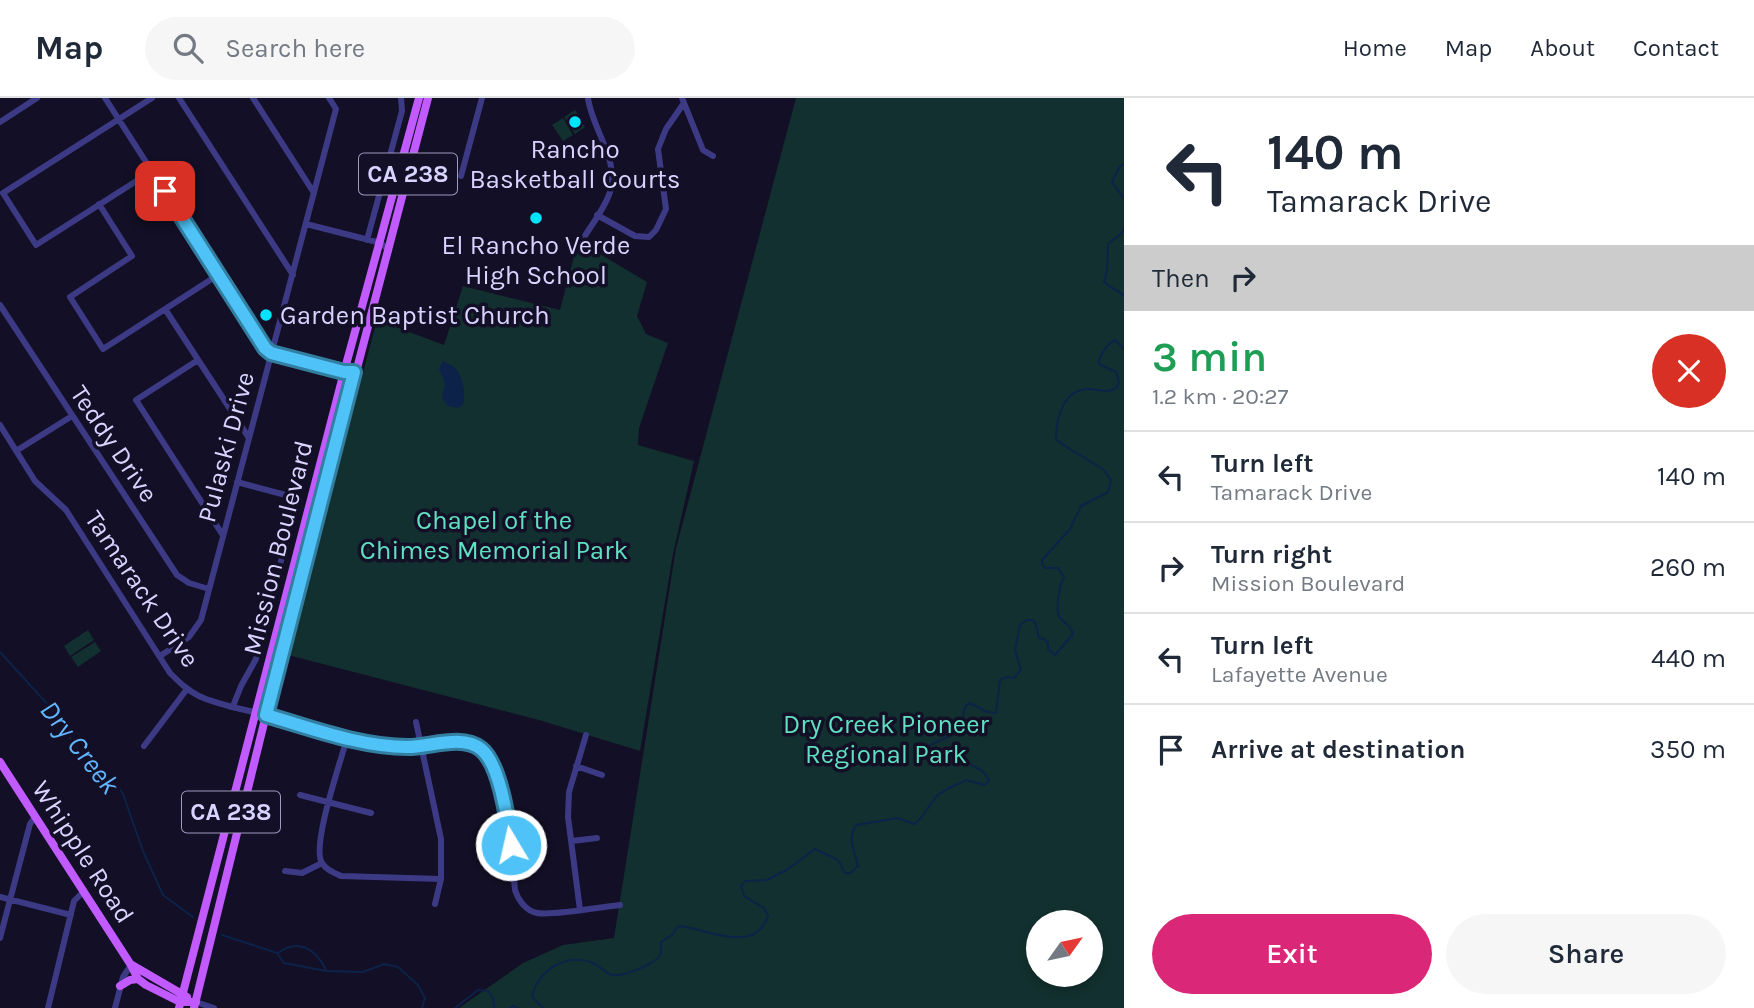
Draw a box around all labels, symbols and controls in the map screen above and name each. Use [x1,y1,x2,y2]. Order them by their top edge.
search box [145,17,635,80]
text: Map [35,29,103,67]
icon: search [169,29,207,67]
text: Search here [225,33,365,64]
text: Home [1343,34,1407,62]
text: Map [1445,34,1492,62]
text: About [1530,34,1595,62]
text: Contact [1633,34,1719,62]
marker: Rancho Basketball Courts [567,114,583,130]
text: 140 m [1267,124,1404,181]
icon: left [1152,126,1243,217]
place label: Rancho Basketball Courts [469,134,681,195]
road number: CA 238 [359,154,457,194]
pin [135,161,195,221]
icon: arrive [146,172,184,210]
text: Tamarack Drive [1267,183,1491,220]
marker: El Rancho Verde High School [528,210,544,226]
place label: El Rancho Verde High School [442,230,630,291]
icon: right [1224,259,1262,297]
text: Then [1152,263,1210,294]
place label: Garden Baptist Church [280,300,550,331]
marker: Garden Baptist Church [258,307,274,323]
text: 3 min [1152,332,1267,382]
button: close [1652,334,1726,408]
street label: Pulaski Drive [191,368,261,526]
street label: Teddy Drive [64,380,164,508]
text: 1.2 km · 20:27 [1152,383,1288,410]
street label: Mission Boulevard [236,438,320,658]
text: Turn left [1211,448,1313,479]
icon: left [1152,458,1190,496]
text: 140 m [1657,461,1726,492]
text: Tamarack Drive [1211,479,1372,506]
street label: Tamarack Drive [78,505,206,673]
park label: Chapel of the Chimes Memorial Park [360,505,628,566]
text: Turn right [1211,539,1332,570]
icon: right [1152,549,1190,587]
text: 260 m [1650,552,1726,583]
text: Mission Boulevard [1211,570,1405,597]
text: Turn left [1211,630,1313,661]
icon: left [1152,640,1190,678]
text: 440 m [1651,643,1726,674]
text: Lafayette Avenue [1211,661,1388,688]
water label: Dry Creek [33,694,127,801]
park label: Dry Creek Pioneer Regional Park [783,709,990,770]
icon: arrive [1152,731,1190,769]
text: Arrive at destination [1211,734,1465,765]
text: 350 m [1650,734,1726,765]
street label: Whipple Road [25,775,141,929]
road number: CA 238 [182,792,280,832]
position arrow [474,808,548,882]
north arrow [1026,910,1102,987]
map controls [1026,910,1103,987]
button: Exit [1152,914,1432,994]
button: Share [1446,914,1726,994]

